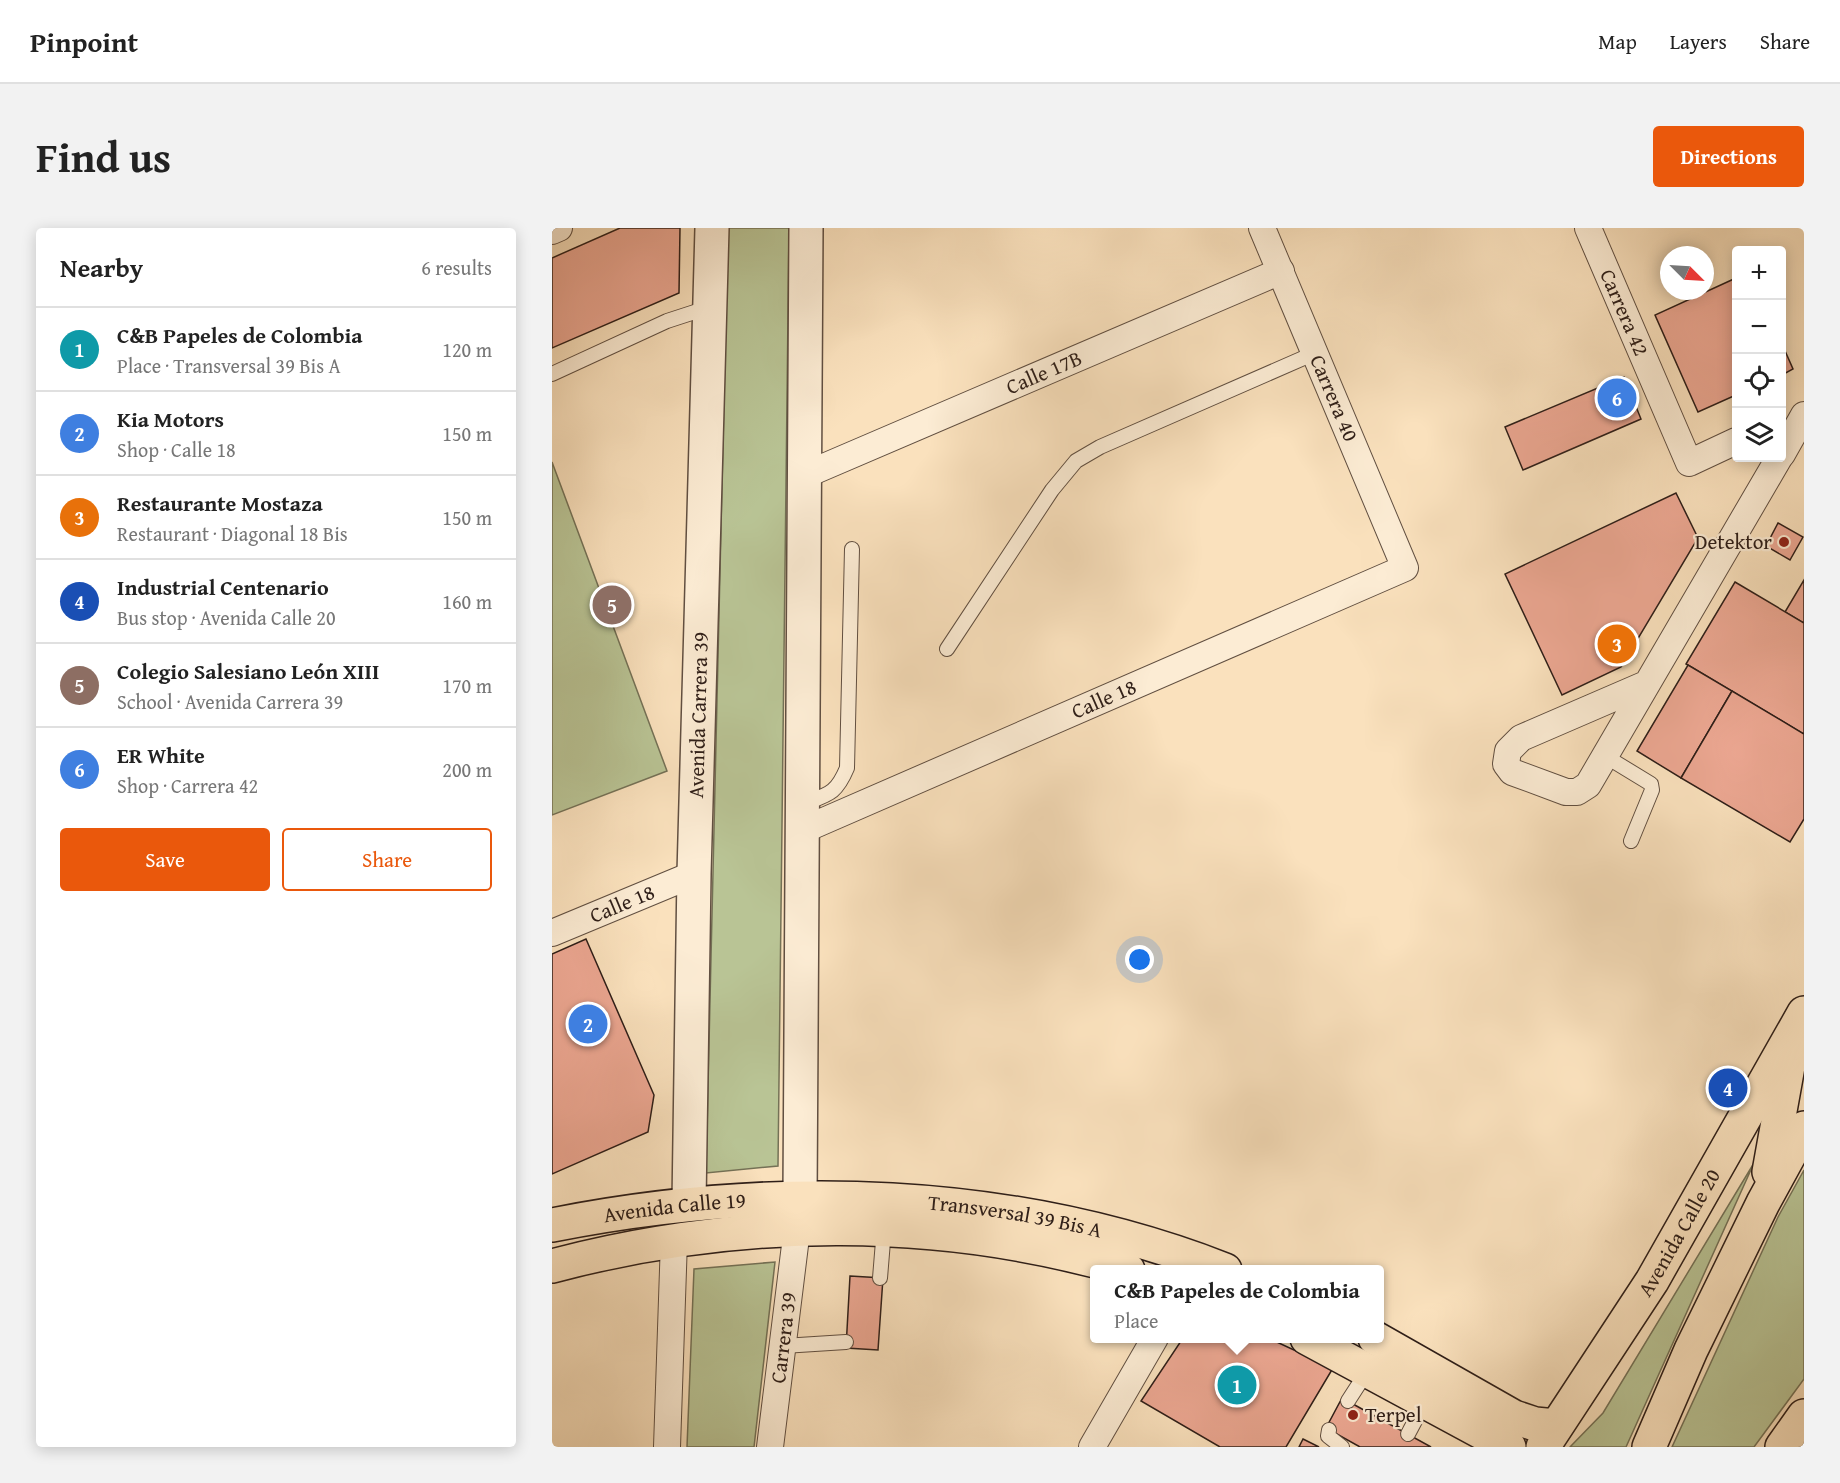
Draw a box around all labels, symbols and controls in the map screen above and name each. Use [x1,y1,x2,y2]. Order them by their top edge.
text: Pinpoint [30,21,138,62]
text: Map [1598,26,1637,57]
text: Layers [1670,26,1727,57]
text: Share [1760,26,1810,57]
text: Find us [36,126,171,187]
button: Directions [1653,126,1804,187]
north arrow [1660,246,1714,300]
map controls [1732,246,1786,462]
button: + [1732,246,1786,300]
text: Nearby [60,248,143,287]
text: 6 results [421,253,492,282]
street label: Carrera 42 [1592,264,1657,360]
button: − [1732,300,1786,354]
text: C&B Papeles de Colombia [117,319,363,351]
text: 1 [74,335,85,364]
text: 120 m [442,335,492,364]
street label: Calle 17B [1001,342,1087,402]
street label: Carrera 40 [1302,350,1367,446]
text: Place · Transversal 39 Bis A [117,351,341,380]
button: locate [1732,354,1786,408]
pin: 6 [1598,376,1636,420]
text: Kia Motors [117,403,224,435]
button: layers [1732,408,1786,462]
text: 2 [74,419,85,448]
text: 150 m [442,419,492,448]
text: Shop · Calle 18 [117,435,236,464]
text: Restaurante Mostaza [117,487,323,519]
text: 3 [74,503,85,532]
text: 150 m [442,503,492,532]
text: Restaurant · Diagonal 18 Bis [117,519,348,548]
place label: Detektor [1695,526,1772,557]
marker: Detektor [1777,535,1791,549]
text: Industrial Centenario [117,571,329,603]
pin: 5 [592,582,632,628]
text: 4 [74,587,85,616]
text: 160 m [442,587,492,616]
text: Bus stop · Avenida Calle 20 [117,603,336,632]
pin: 3 [1598,622,1636,666]
street label: Avenida Carrera 39 [680,631,716,799]
text: Colegio Salesiano León XIII [117,655,379,687]
text: 5 [74,671,85,700]
text: 170 m [442,671,492,700]
street label: Calle 18 [1066,671,1141,726]
text: School · Avenida Carrera 39 [117,687,343,716]
text: ER White [117,739,205,771]
text: 6 [74,755,85,784]
text: 200 m [442,755,492,784]
text: Shop · Carrera 42 [117,771,258,800]
button: Save [60,828,270,891]
button: Share [282,828,492,891]
street label: Calle 18 [585,876,659,931]
your location [1125,945,1154,974]
pin: 2 [568,1002,608,1046]
pin: 4 [1708,1066,1748,1110]
street label: Avenida Calle 20 [1630,1163,1728,1303]
street label: Avenida Calle 19 [601,1184,747,1231]
street label: Transversal 39 Bis A [927,1186,1106,1246]
popup [1090,1265,1384,1343]
text: C&B Papeles de Colombia [1114,1274,1360,1306]
street label: Carrera 39 [762,1290,804,1385]
text: Place [1114,1306,1158,1335]
pin: 1 [1218,1362,1256,1408]
place label: Terpel [1365,1399,1422,1430]
marker: Terpel [1346,1408,1360,1422]

